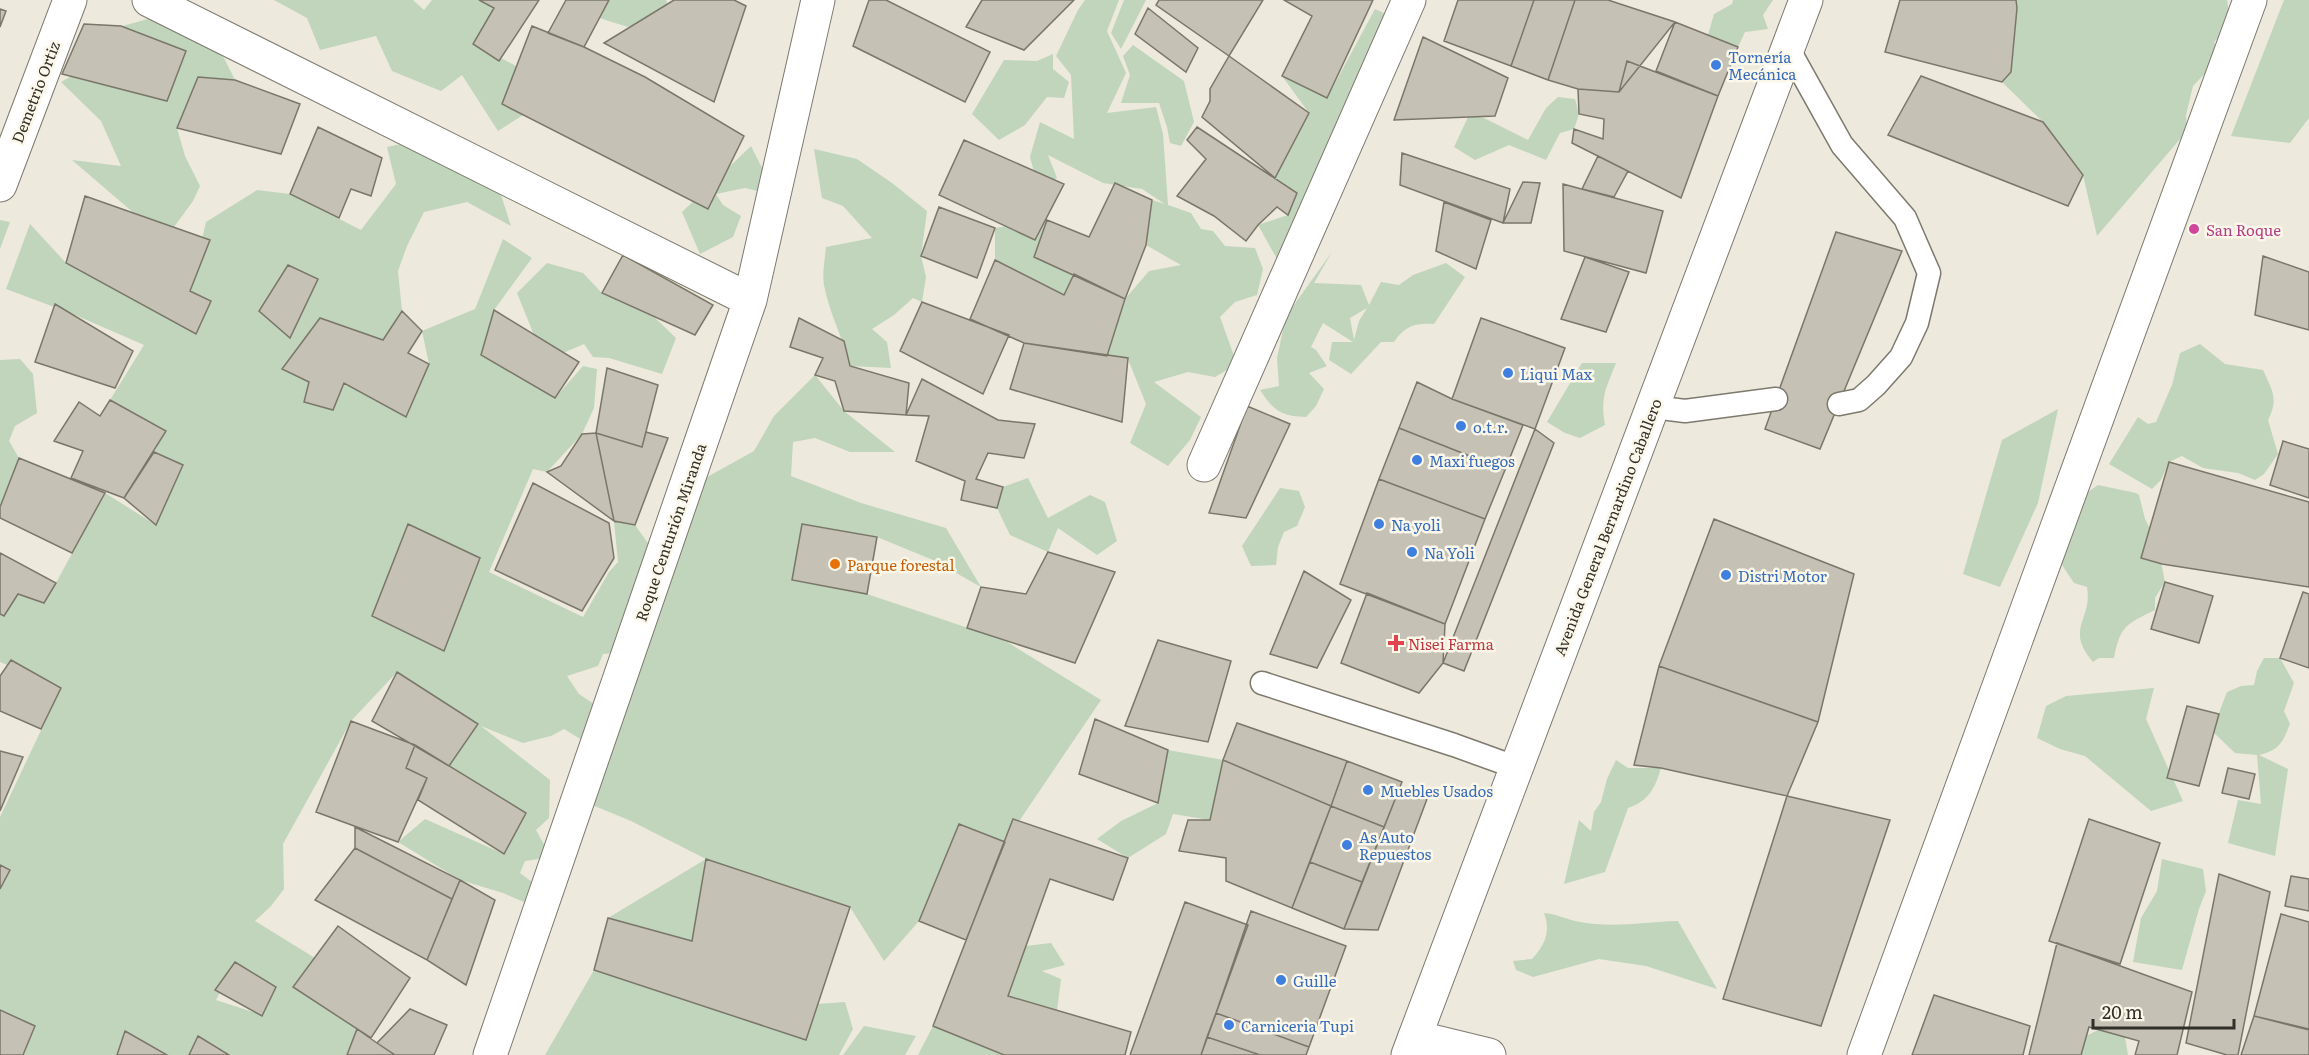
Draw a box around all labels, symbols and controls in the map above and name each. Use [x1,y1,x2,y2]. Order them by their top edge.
street label: Demetrio Ortiz [5,38,65,146]
place label: Tornería Mecánica [1728,45,1797,85]
marker: Tornería Mecánica [1709,58,1723,72]
place label: San Roque [2206,218,2281,241]
marker: San Roque [2187,222,2201,236]
place label: Liqui Max [1520,362,1593,385]
marker: Liqui Max [1501,366,1515,380]
street label: Avenida General Bernardino Caballero [1547,395,1667,659]
place label: o.t.r. [1473,415,1508,438]
marker: o.t.r. [1454,419,1468,433]
street label: Roque Centurión Miranda [629,439,712,624]
place label: Maxi fuegos [1429,449,1515,472]
marker: Maxi fuegos [1410,453,1424,467]
place label: Na yoli [1391,513,1441,536]
marker: Na yoli [1372,517,1386,531]
place label: Na Yoli [1424,541,1475,564]
marker: Na Yoli [1405,545,1419,559]
place label: Parque forestal [847,553,955,576]
marker: Parque forestal [828,557,842,571]
place label: Distri Motor [1738,564,1827,587]
marker: Distri Motor [1719,568,1733,582]
place label: Nisei Farma [1408,632,1495,655]
marker: Nisei Farma [1389,636,1403,650]
place label: Muebles Usados [1380,779,1493,802]
marker: Muebles Usados [1361,783,1375,797]
place label: As Auto Repuestos [1359,825,1431,865]
marker: As Auto Repuestos [1340,838,1354,852]
place label: Guille [1293,969,1337,992]
marker: Guille [1274,973,1288,987]
scale bar [2093,992,2234,1030]
text: 20 m [2102,998,2143,1025]
place label: Carniceria Tupi [1241,1014,1354,1037]
marker: Carniceria Tupi [1222,1018,1236,1032]

